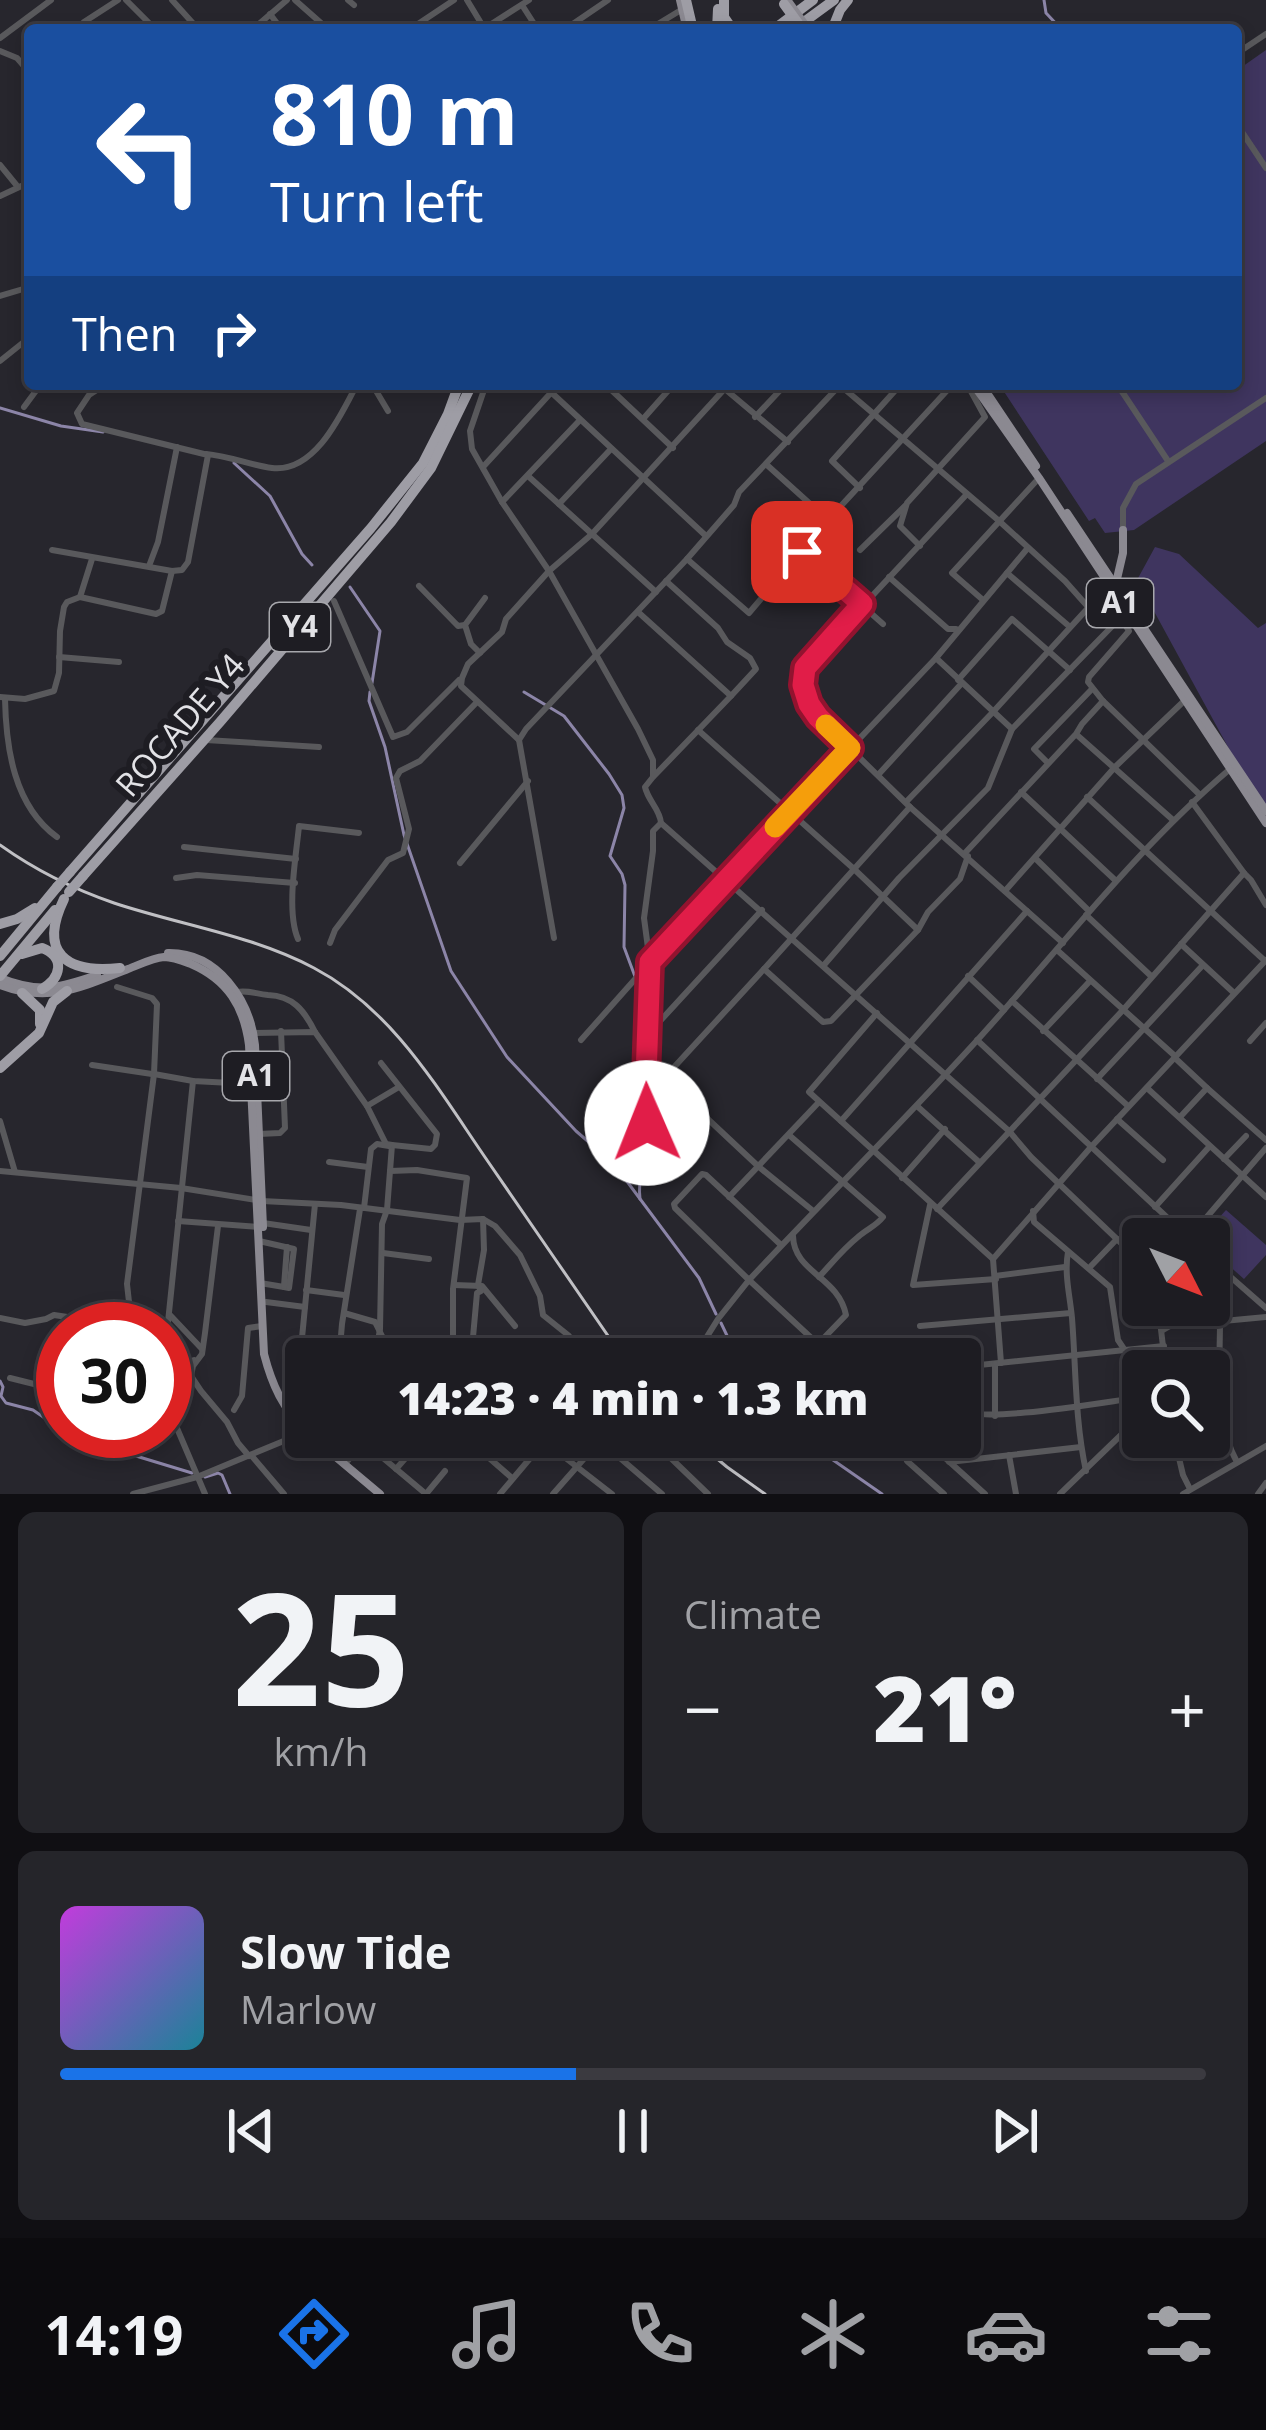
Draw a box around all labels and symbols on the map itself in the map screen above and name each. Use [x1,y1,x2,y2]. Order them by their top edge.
pin [751,501,853,603]
road number: A1 [1087,579,1153,627]
road number: Y4 [270,603,330,651]
street label: ROCADE Y4 [105,643,254,806]
road number: A1 [223,1052,289,1100]
position arrow [584,1060,710,1186]
north arrow [1122,1218,1230,1326]
speed limit sign: 30 [36,1302,192,1458]

